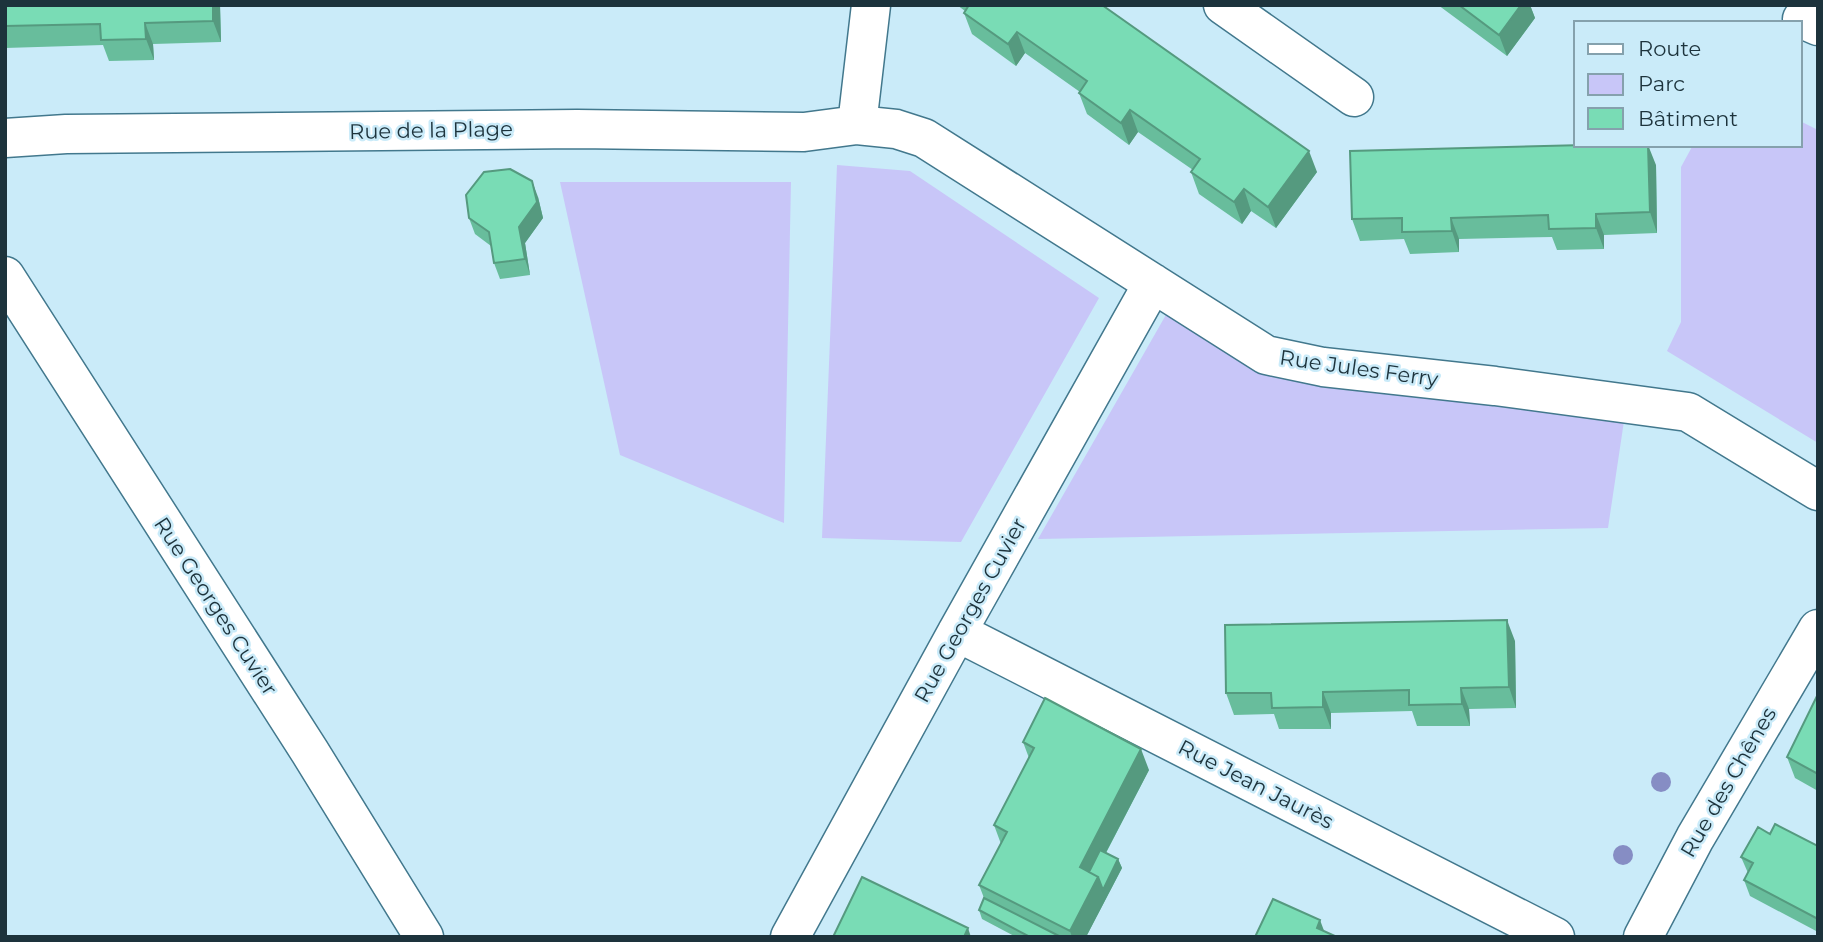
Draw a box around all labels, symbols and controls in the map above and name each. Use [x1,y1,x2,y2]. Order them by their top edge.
legend [1574,21,1802,147]
text: Route [1638,36,1701,61]
text: Parc [1638,71,1685,96]
text: Bâtiment [1638,106,1738,131]
street label: Rue de la Plage [349,116,513,144]
street label: Rue Jules Ferry [1278,345,1440,392]
street label: Rue Georges Cuvier [149,512,283,700]
street label: Rue Georges Cuvier [909,513,1031,707]
street label: Rue des Chênes [1675,703,1781,861]
street label: Rue Jean Jaurès [1174,734,1338,834]

